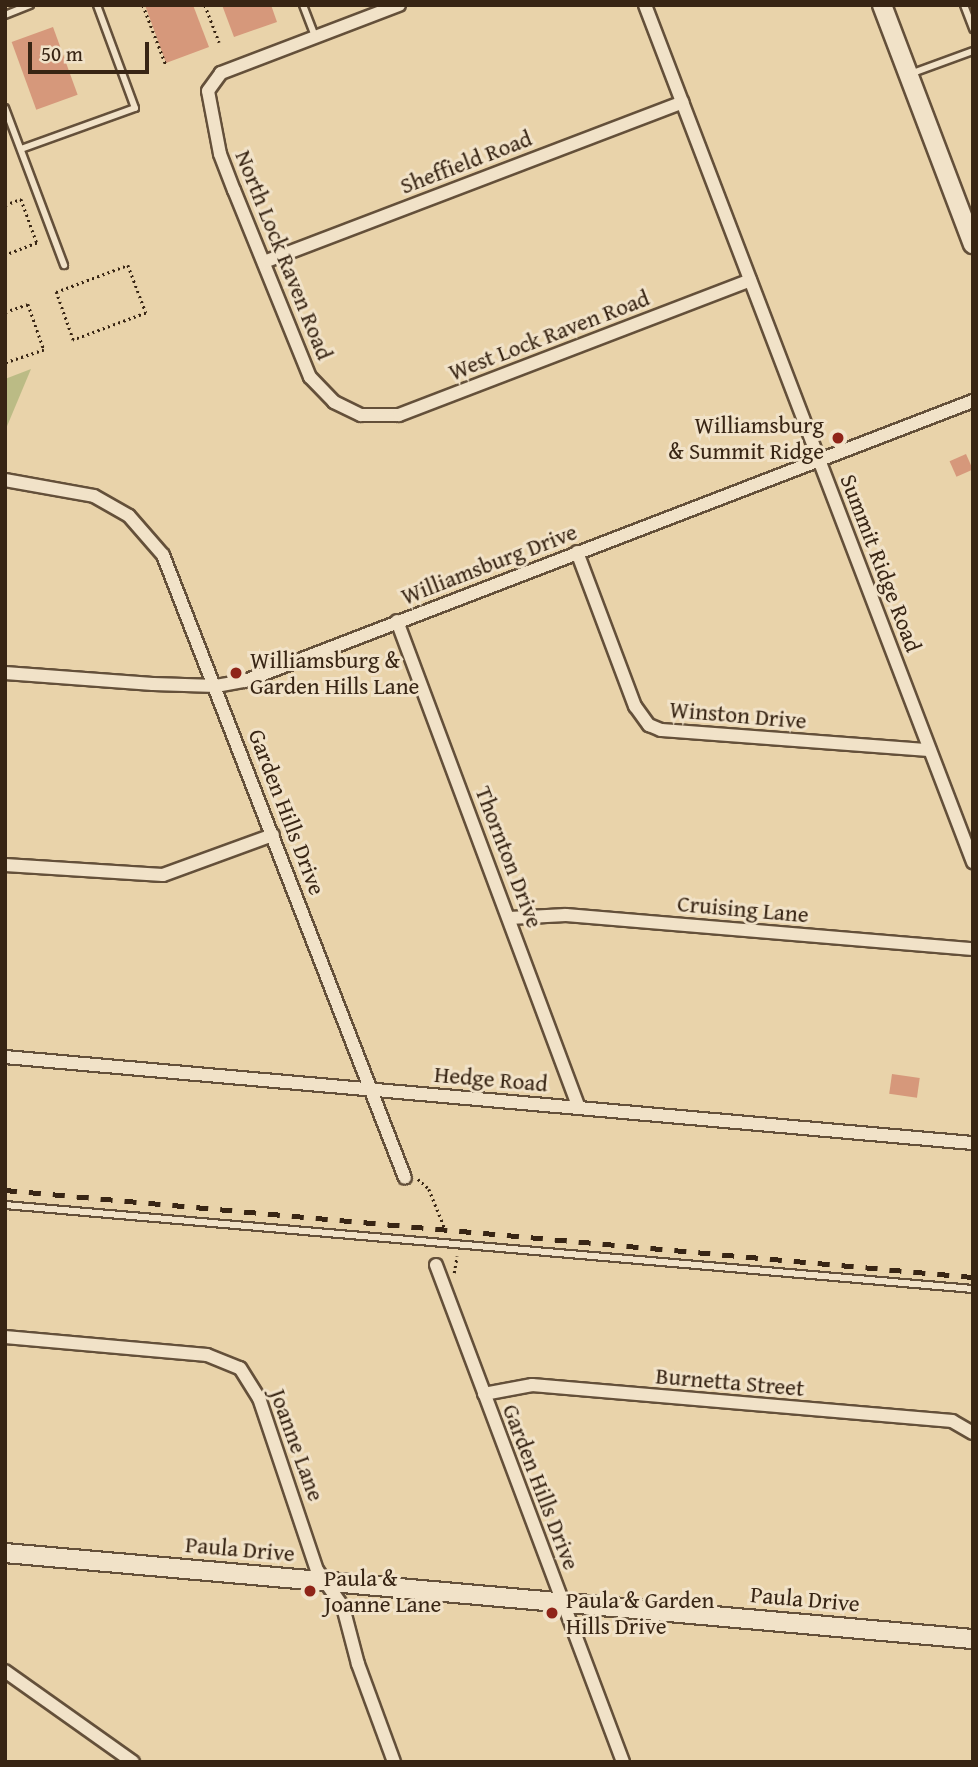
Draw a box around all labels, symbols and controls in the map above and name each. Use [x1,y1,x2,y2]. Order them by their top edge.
scale bar [32,28,152,72]
text: 50 m [41,38,83,69]
street label: Sheffield Road [396,124,536,200]
street label: North Lock Raven Road [229,146,339,364]
street label: West Lock Raven Road [445,284,653,386]
place label: Williamsburg & Summit Ridge [668,411,824,465]
marker: Williamsburg & Summit Ridge [830,430,846,446]
street label: Summit Ridge Road [834,470,928,656]
street label: Williamsburg Drive [397,518,581,610]
place label: Williamsburg & Garden Hills Lane [250,646,419,700]
marker: Williamsburg & Garden Hills Lane [228,665,244,681]
street label: Winston Drive [668,695,808,735]
street label: Garden Hills Drive [243,725,331,899]
street label: Thornton Drive [469,782,549,932]
street label: Cruising Lane [676,890,810,928]
street label: Hedge Road [433,1060,549,1098]
street label: Burnetta Street [655,1362,805,1402]
street label: Joanne Lane [264,1385,330,1505]
street label: Garden Hills Drive [497,1400,585,1574]
street label: Paula Drive [184,1530,296,1568]
place label: Paula & Joanne Lane [324,1564,441,1618]
street label: Paula Drive [749,1580,861,1618]
marker: Paula & Joanne Lane [302,1583,318,1599]
place label: Paula & Garden Hills Drive [566,1586,714,1640]
marker: Paula & Garden Hills Drive [544,1605,560,1621]

